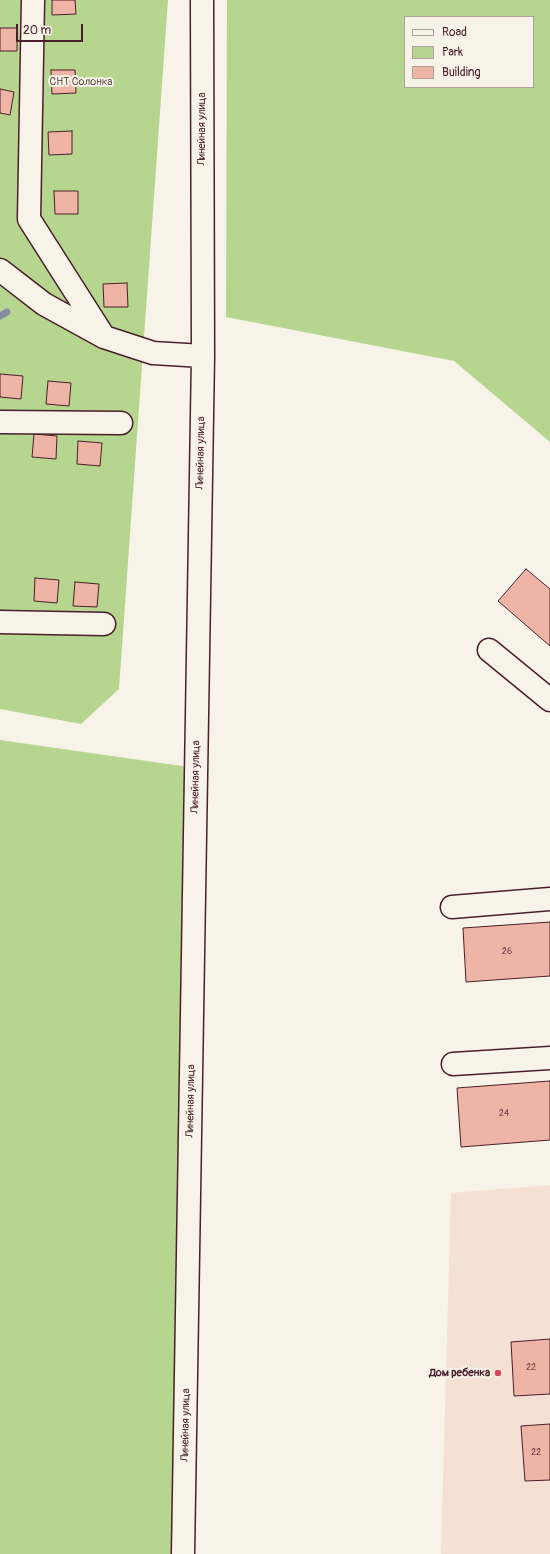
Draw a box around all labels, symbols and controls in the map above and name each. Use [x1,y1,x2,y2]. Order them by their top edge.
scale bar [18,16,85,42]
legend [404,16,534,88]
text: 20 m [23,23,51,38]
text: Road [442,25,467,40]
text: Park [442,45,463,60]
text: Building [442,65,481,80]
park label: СНТ Солонка [50,75,112,89]
street label: Линейная улица [195,92,209,166]
street label: Линейная улица [194,416,208,490]
street label: Линейная улица [189,740,203,814]
house number: 26 [502,947,512,957]
street label: Линейная улица [184,1064,198,1138]
house number: 24 [499,1109,509,1119]
house number: 22 [526,1363,536,1373]
place label: Дом ребенка [429,1366,490,1380]
marker: Дом ребенка [493,1368,503,1378]
street label: Линейная улица [179,1388,193,1462]
house number: 22 [531,1448,541,1458]

